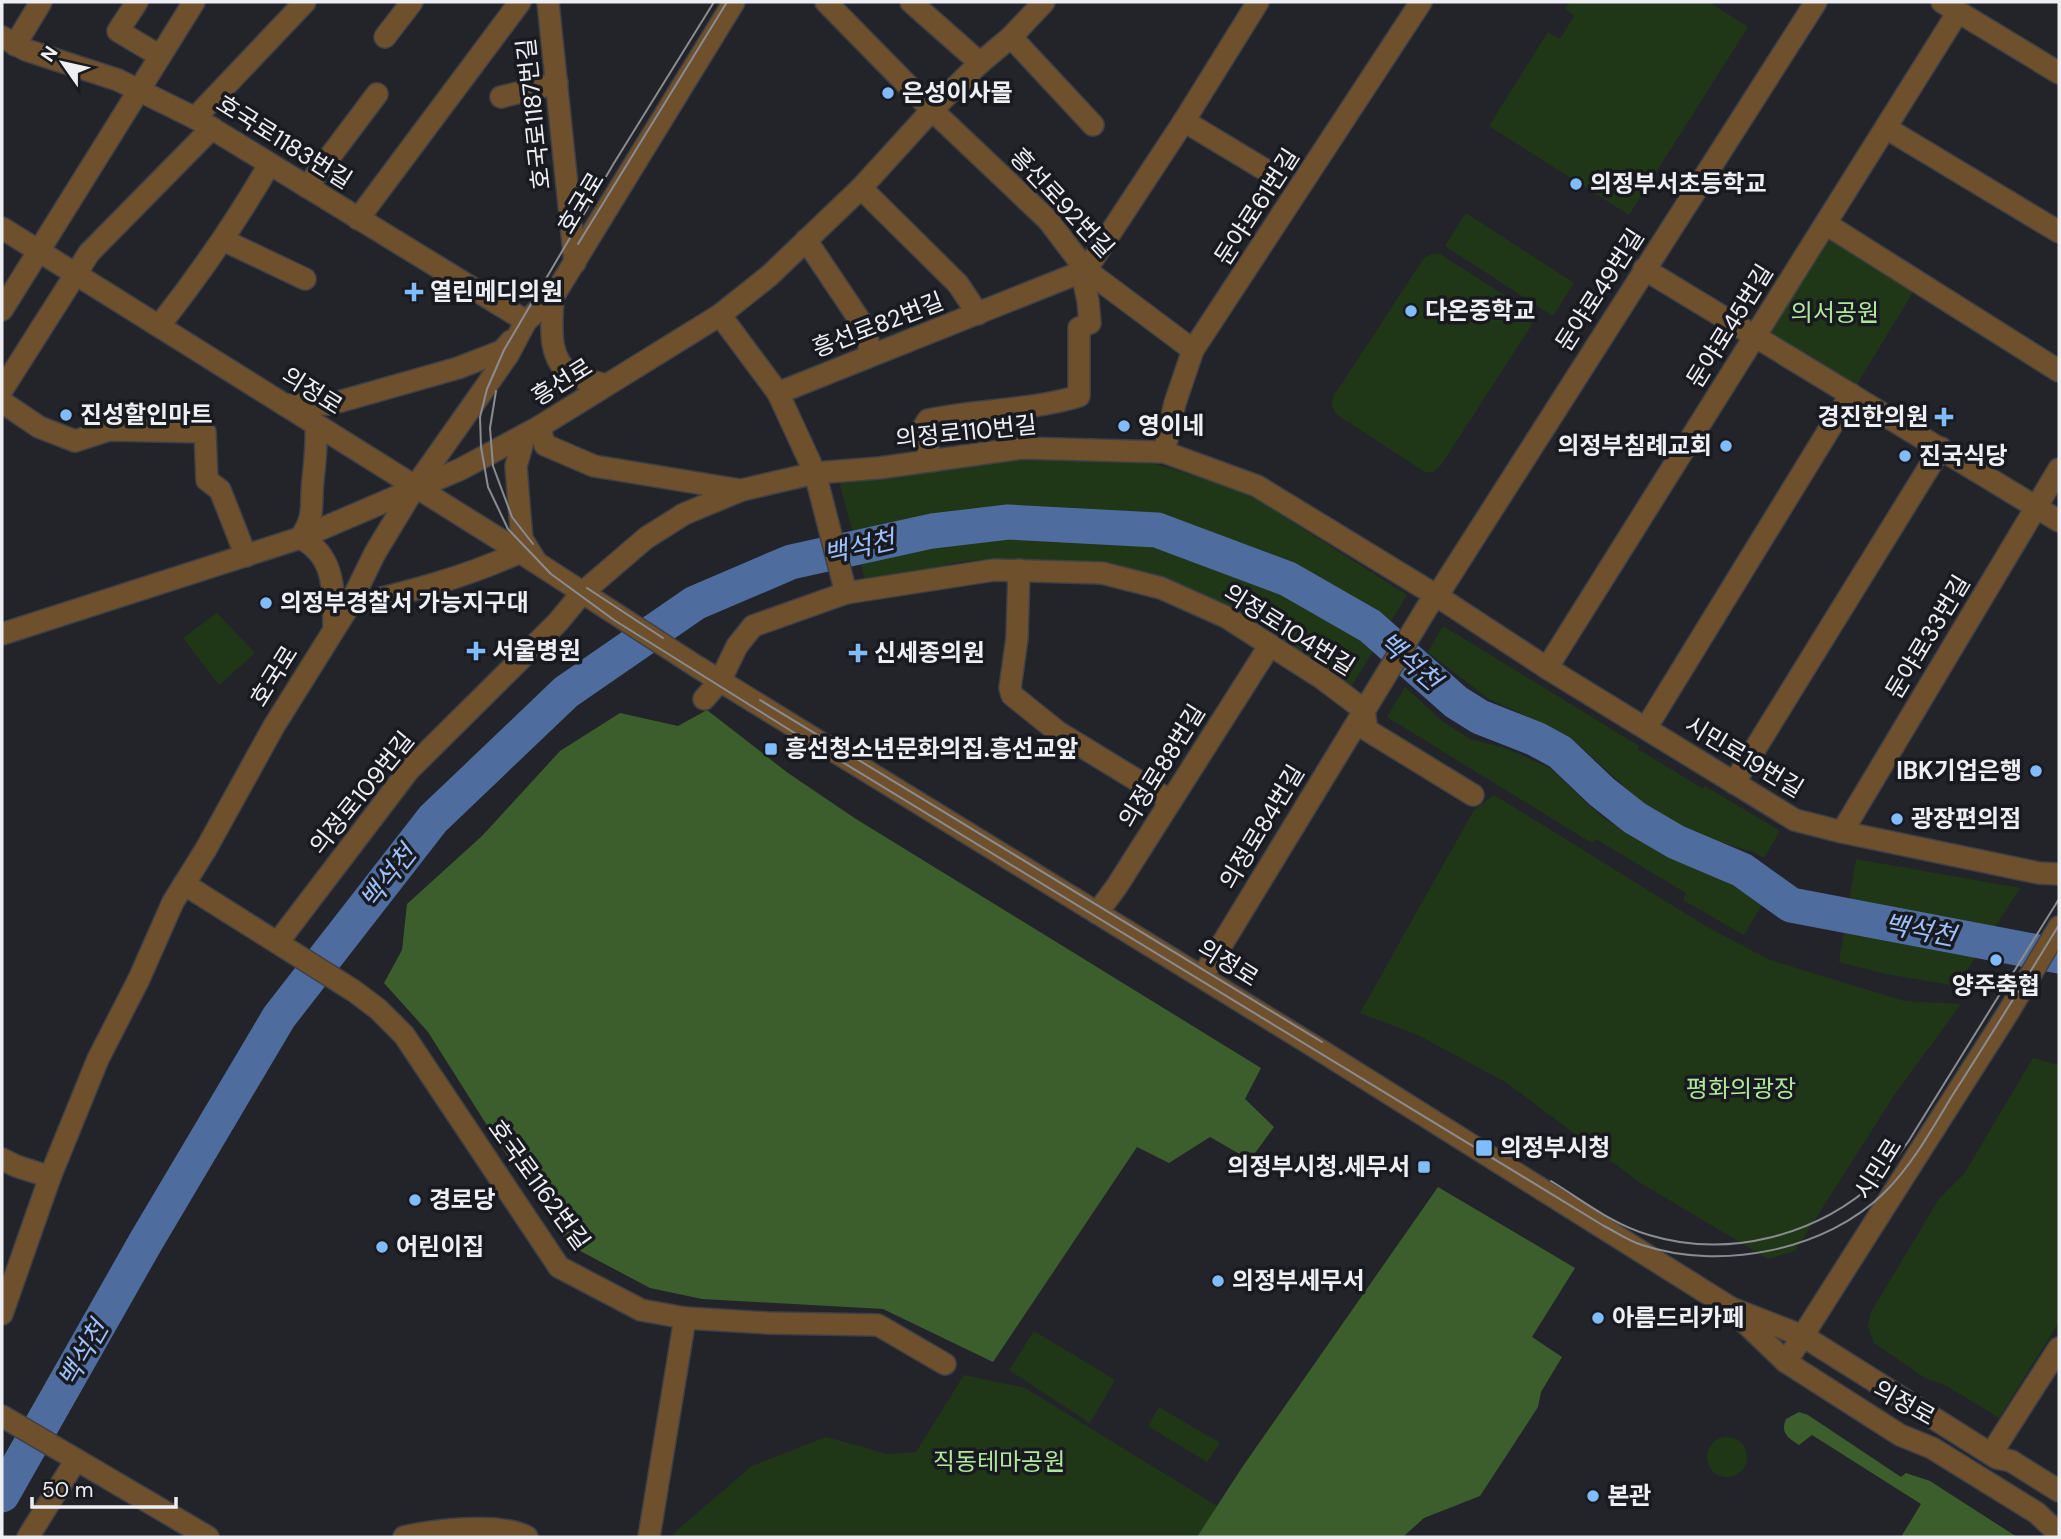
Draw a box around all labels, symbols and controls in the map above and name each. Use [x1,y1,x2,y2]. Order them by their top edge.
north arrow [28,28,98,98]
street label: 호국로1187번길 [510,37,557,191]
text: N [35,41,64,67]
place label: 은성이사몰 [902,77,1012,108]
marker: 은성이사몰 [880,85,896,101]
street label: 호국로1183번길 [211,88,358,196]
street label: 흥선로92번길 [1004,141,1121,264]
street label: 둔야로61번길 [1207,143,1306,271]
street label: 호국로 [550,166,611,239]
place label: 의정부서초등학교 [1590,168,1767,199]
marker: 의정부서초등학교 [1568,176,1584,192]
street label: 둔야로49번길 [1548,223,1651,357]
street label: 둔야로45번길 [1679,258,1780,393]
place label: 열린메디의원 [430,276,562,307]
marker: 열린메디의원 [404,282,424,302]
street label: 흥선로82번길 [808,285,948,364]
place label: 다온중학교 [1425,295,1535,326]
park label: 의서공원 [1791,297,1879,328]
marker: 다온중학교 [1403,303,1419,319]
street label: 흥선로 [525,351,598,412]
street label: 의정로 [276,360,349,421]
place label: 진성할인마트 [80,399,212,430]
place label: 경진한의원 [1818,401,1928,432]
marker: 진성할인마트 [58,407,74,423]
marker: 경진한의원 [1934,407,1954,427]
street label: 의정로110번길 [894,409,1038,454]
place label: 영이네 [1138,410,1204,441]
marker: 영이네 [1116,418,1132,434]
place label: 의정부침례교회 [1557,430,1712,461]
marker: 의정부침례교회 [1718,438,1734,454]
place label: 진국식당 [1919,440,2007,471]
marker: 진국식당 [1897,448,1913,464]
water label: 백석천 [820,522,901,572]
street label: 둔야로33번길 [1879,569,1977,704]
street label: 의정로104번길 [1218,577,1361,682]
place label: 의정부경찰서 가능지구대 [280,587,529,618]
marker: 의정부경찰서 가능지구대 [258,595,274,611]
water label: 백석천 [1372,625,1451,699]
place label: 서울병원 [492,635,580,666]
place label: 신세종의원 [874,637,984,668]
street label: 호국로 [243,639,304,712]
marker: 서울병원 [466,641,486,661]
marker: 신세종의원 [848,643,868,663]
street label: 의정로88번길 [1111,698,1212,833]
street label: 시민로19번길 [1679,709,1809,804]
street label: 의정로109번길 [303,725,421,860]
place label: 흥선청소년문화의집.흥선교앞 [785,733,1078,764]
marker: 흥선청소년문화의집.흥선교앞 [763,741,779,757]
place label: IBK기업은행 [1896,755,2022,786]
street label: 의정로84번길 [1212,759,1311,895]
marker: IBK기업은행 [2028,763,2044,779]
place label: 광장편의점 [1911,803,2021,834]
marker: 광장편의점 [1889,811,1905,827]
water label: 백석천 [353,836,425,916]
water label: 백석천 [1882,906,1961,954]
street label: 의정로 [1192,932,1265,993]
marker: 양주축협 [1988,952,2004,968]
place label: 양주축협 [1952,970,2040,1001]
park label: 평화의광장 [1686,1073,1796,1104]
street label: 호국로1162번길 [482,1113,597,1256]
place label: 의정부시청 [1500,1132,1610,1163]
street label: 시민로 [1847,1132,1908,1205]
marker: 의정부시청 [1474,1138,1494,1158]
place label: 의정부시청.세무서 [1227,1151,1410,1182]
marker: 의정부시청.세무서 [1416,1159,1432,1175]
place label: 경로당 [429,1184,495,1215]
marker: 경로당 [407,1192,423,1208]
place label: 어린이집 [396,1231,484,1262]
marker: 어린이집 [374,1239,390,1255]
place label: 의정부세무서 [1232,1265,1364,1296]
marker: 의정부세무서 [1210,1273,1226,1289]
place label: 아름드리카페 [1612,1302,1744,1333]
marker: 아름드리카페 [1590,1310,1606,1326]
water label: 백석천 [50,1312,117,1394]
street label: 의정로 [1868,1373,1941,1432]
park label: 직동테마공원 [933,1446,1065,1477]
scale bar [32,1466,175,1510]
text: 50 m [42,1476,93,1504]
place label: 본관 [1607,1480,1651,1511]
marker: 본관 [1585,1488,1601,1504]

